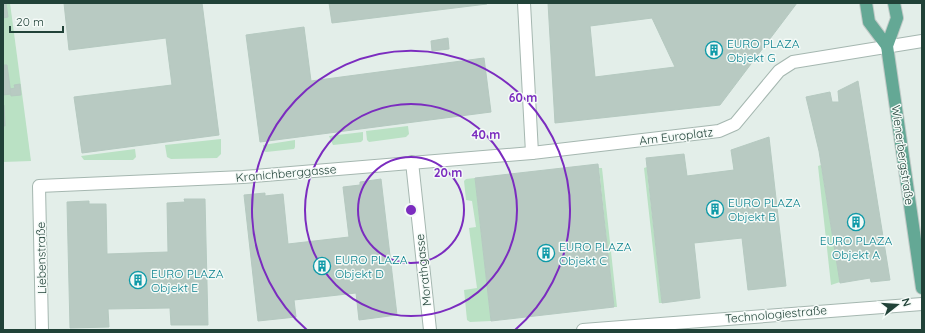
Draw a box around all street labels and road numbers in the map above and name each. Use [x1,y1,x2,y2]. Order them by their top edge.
street label: Wienerbergstraße [889,104,917,206]
street label: Am Europlatz [638,124,714,148]
street label: Kranichberggasse [235,161,337,185]
street label: Liebenstraße [33,222,49,294]
street label: Morathgasse [412,233,434,307]
street label: Technologiestraße [725,302,828,326]

